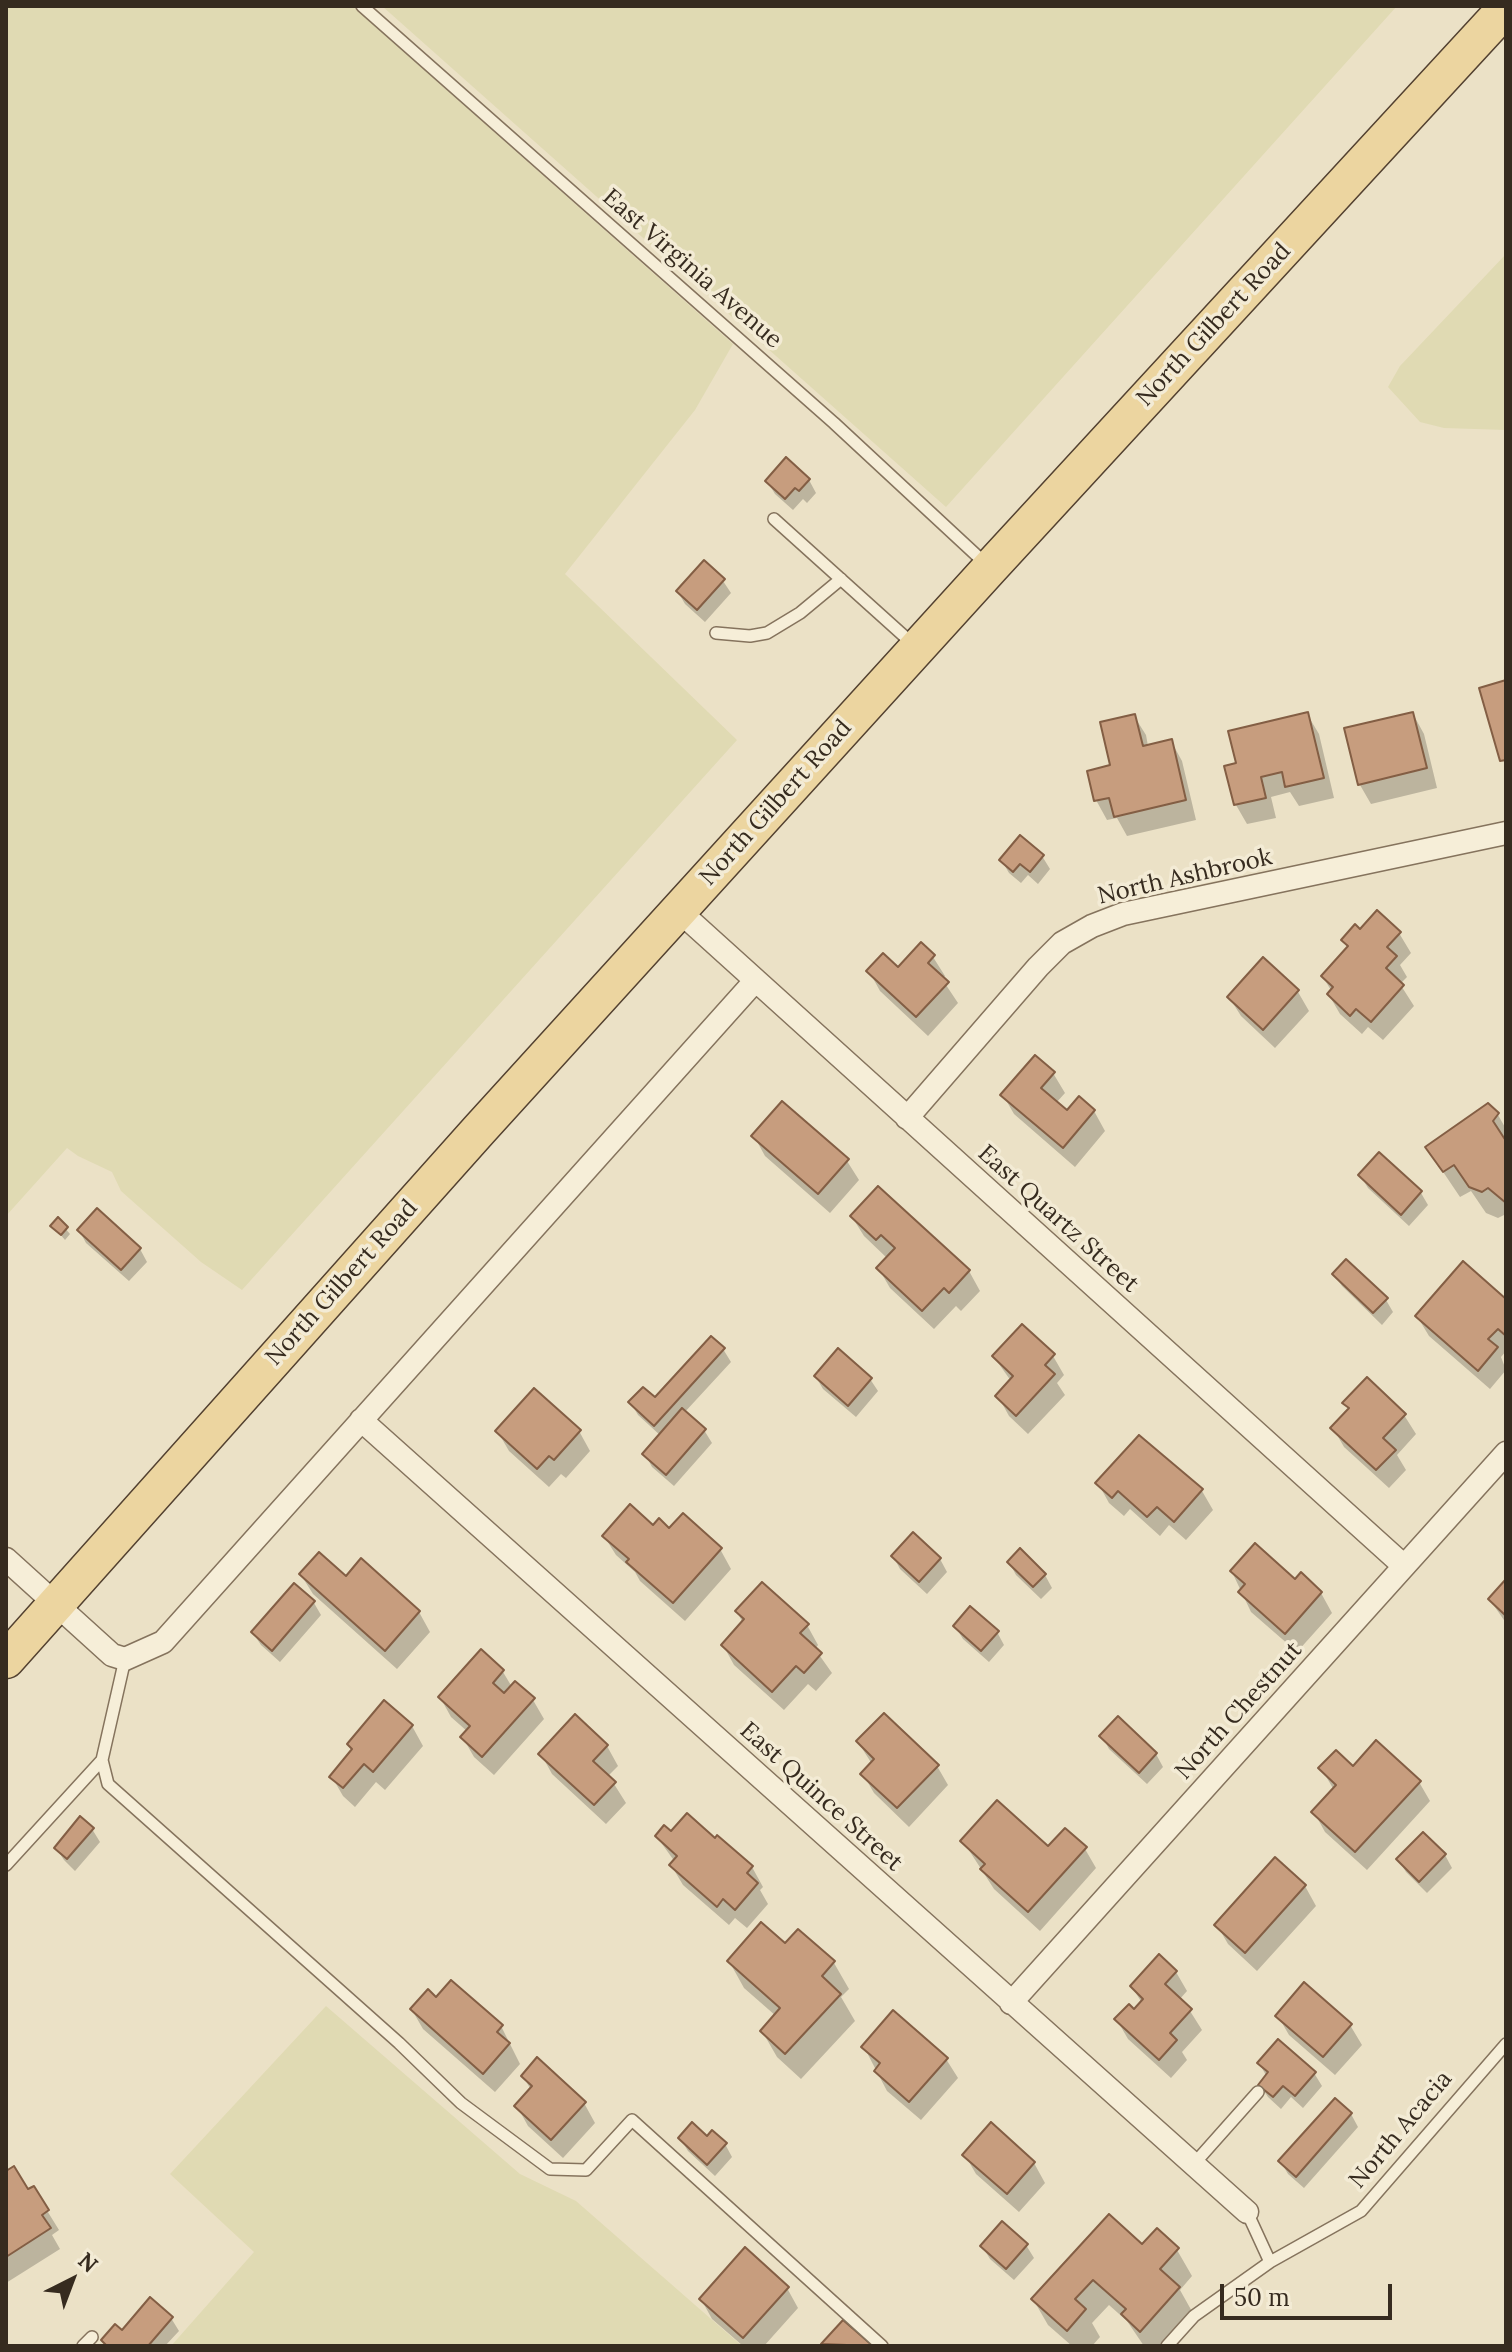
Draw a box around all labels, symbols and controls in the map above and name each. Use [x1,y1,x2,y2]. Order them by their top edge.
street label: East Virginia Avenue [596,183,788,355]
street label: North Gilbert Road [1131,237,1297,413]
street label: North Gilbert Road [694,714,858,892]
street label: North Ashbrook [1095,843,1275,911]
street label: East Quartz Street [972,1139,1144,1299]
street label: North Gilbert Road [260,1194,424,1372]
street label: North Chestnut [1170,1636,1308,1786]
street label: East Quince Street [734,1716,908,1878]
street label: North Acacia [1343,2065,1459,2195]
north arrow [32,2240,112,2320]
text: N [72,2246,104,2278]
scale bar [1224,2268,1396,2318]
text: 50 m [1234,2282,1290,2313]

